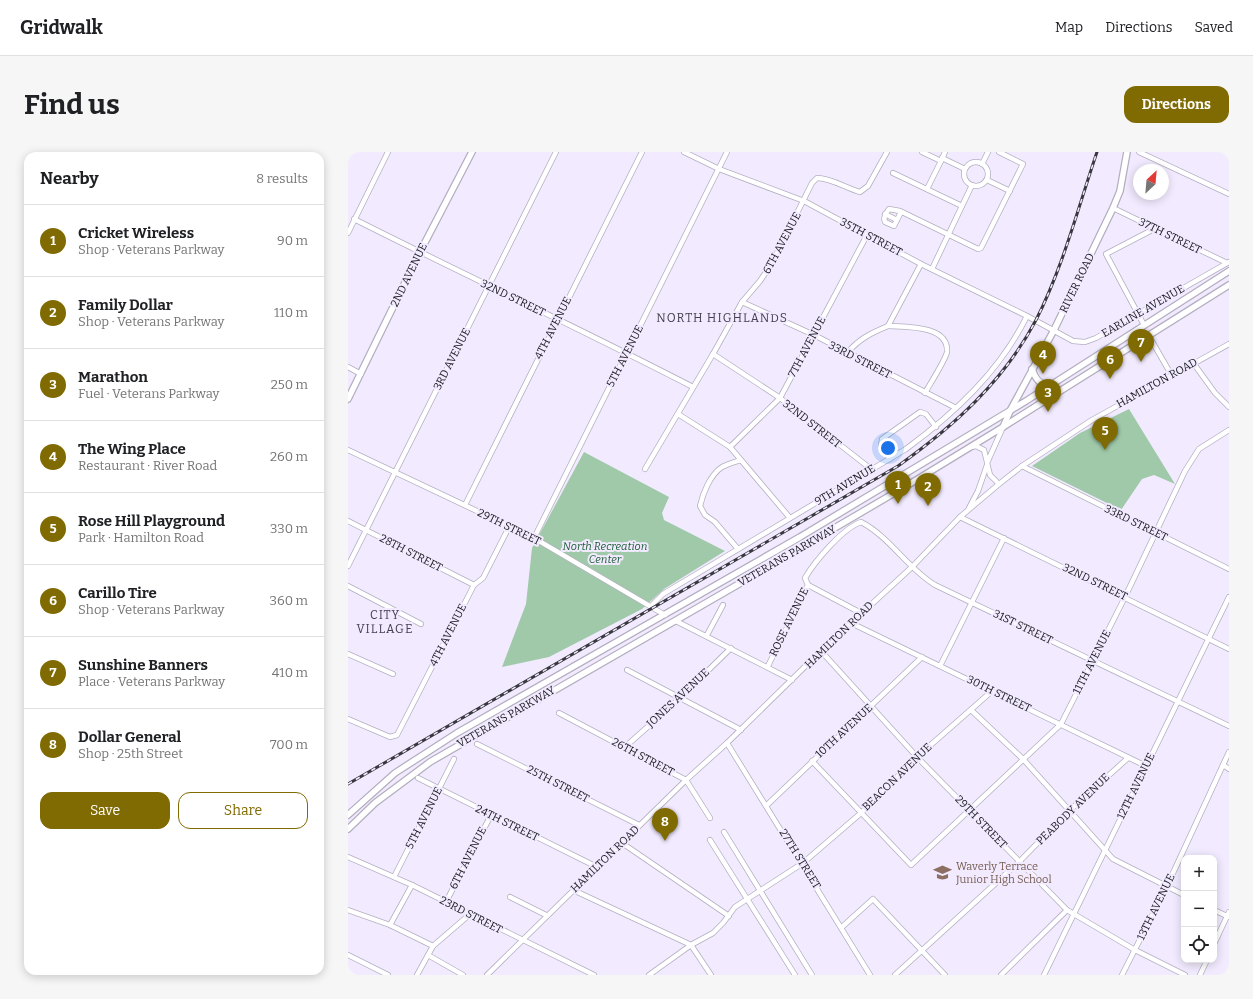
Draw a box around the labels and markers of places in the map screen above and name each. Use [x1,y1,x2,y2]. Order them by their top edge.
pin: 7 [1128,329,1154,362]
pin: 4 [1030,341,1056,374]
pin: 6 [1097,346,1123,379]
pin: 3 [1035,379,1061,412]
pin: 5 [1092,417,1118,450]
pin: 1 [885,471,911,504]
pin: 2 [915,473,941,506]
pin: 8 [652,808,678,841]
place label: Waverly Terrace Junior High School [955,860,1052,886]
school or university icon: Waverly Terrace Junior High School [933,862,953,882]

